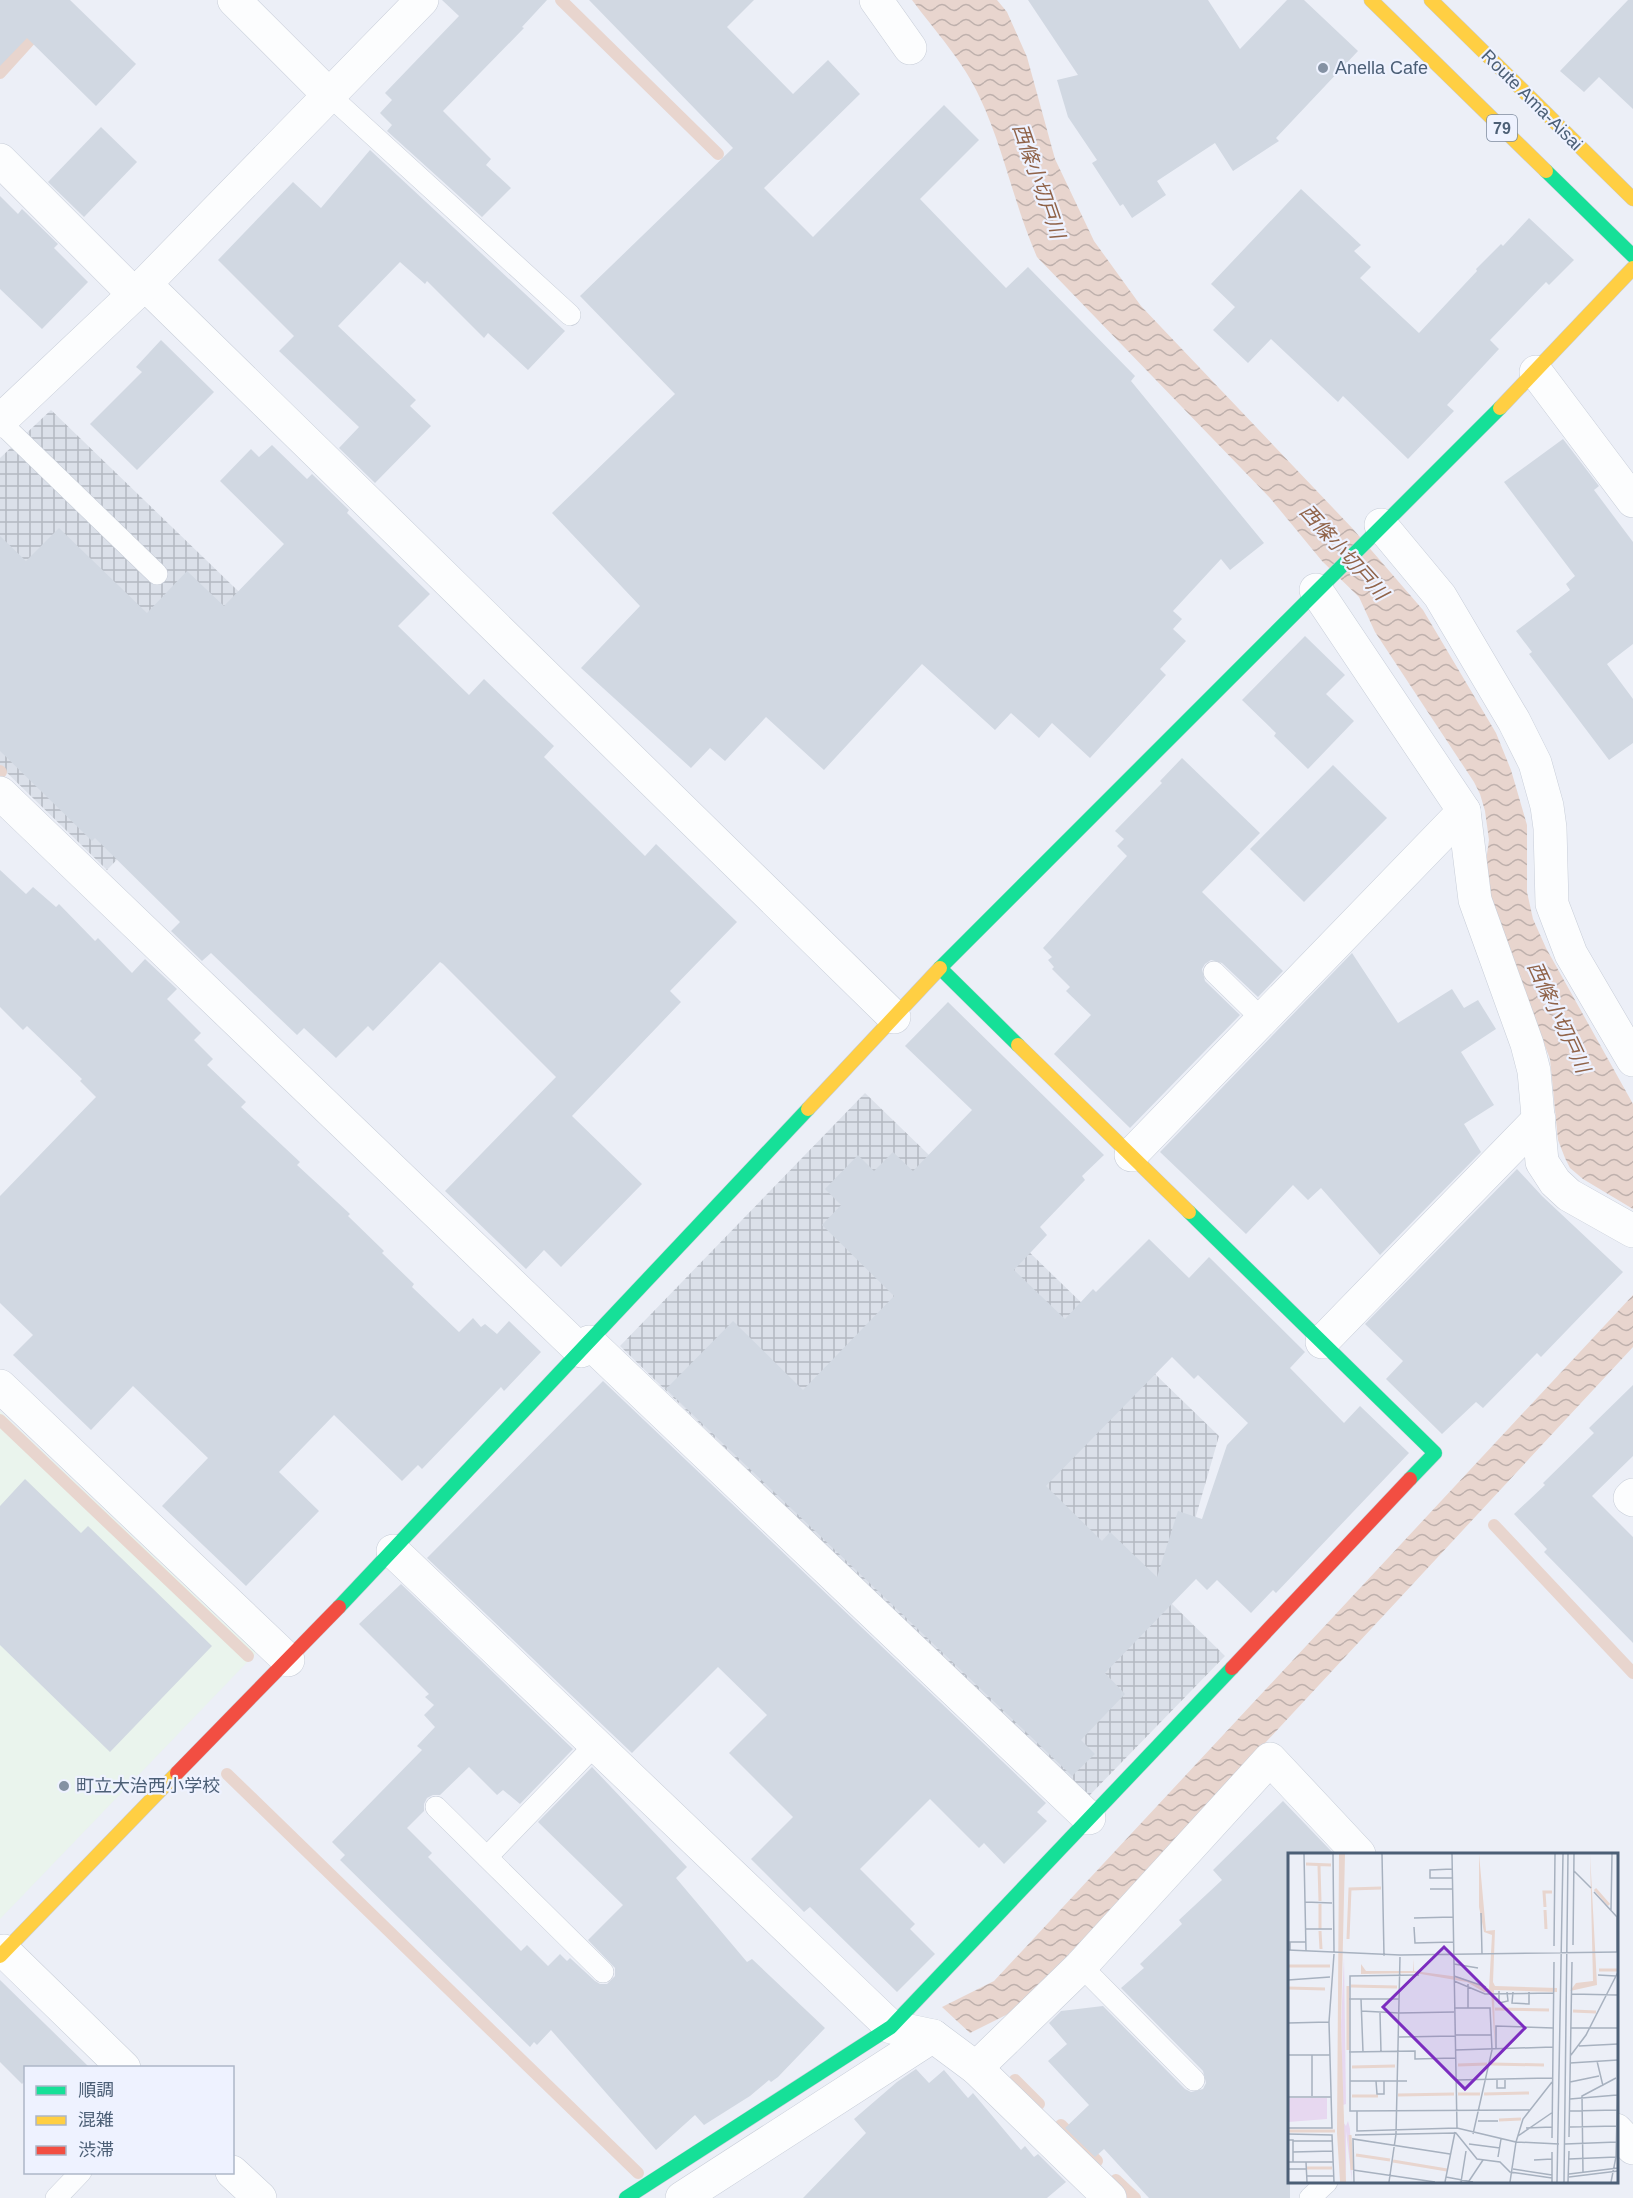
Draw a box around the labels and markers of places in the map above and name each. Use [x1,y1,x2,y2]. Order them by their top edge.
place label: Anella Cafe [1335,58,1428,78]
marker: Anella Cafe [1316,61,1330,75]
place label: 町立大治西小学校 [76,1776,220,1796]
marker: 町立大治西小学校 [57,1779,71,1793]

